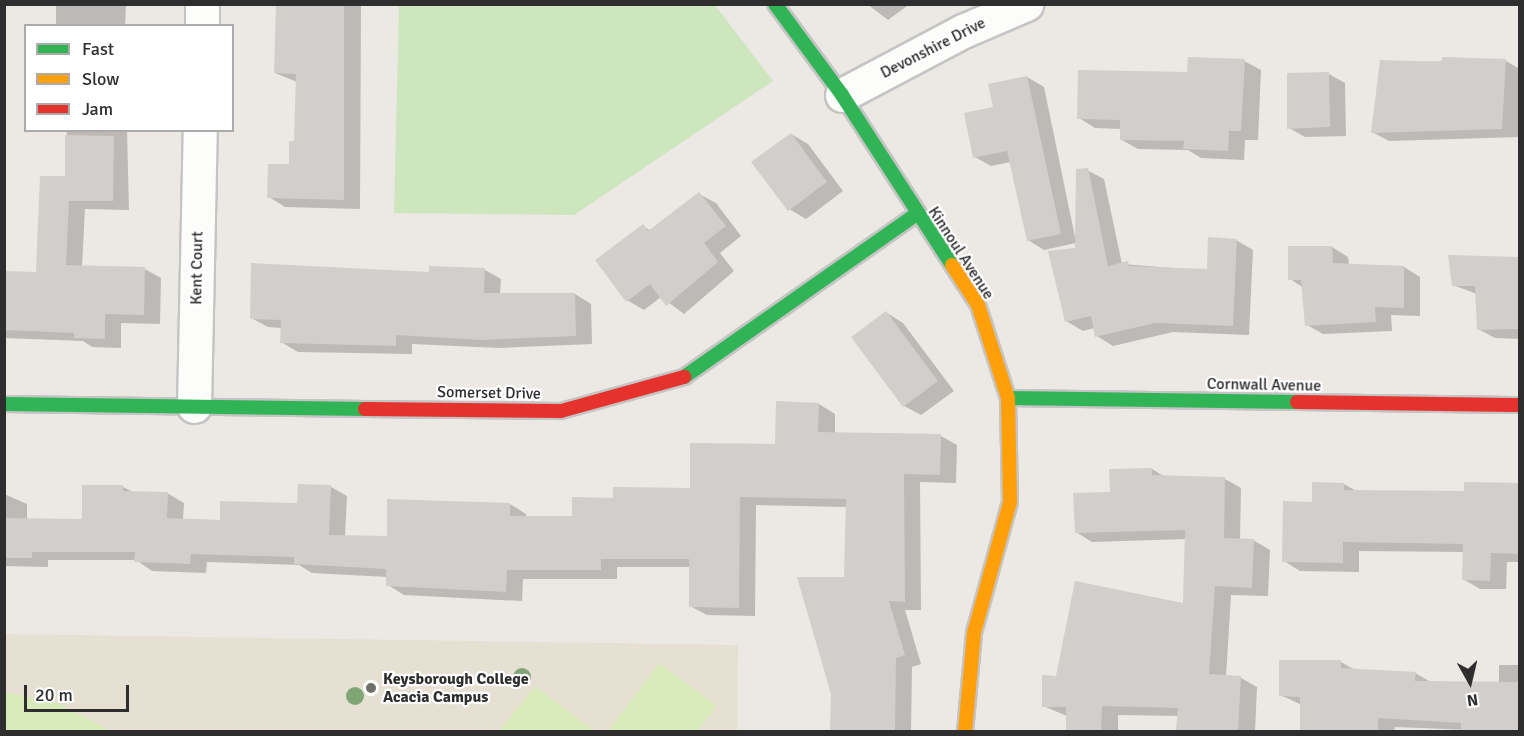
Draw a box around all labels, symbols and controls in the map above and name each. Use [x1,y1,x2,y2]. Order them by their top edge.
street label: Devonshire Drive [877,13,989,83]
legend [24,24,234,132]
text: Fast [82,38,114,60]
text: Slow [82,68,119,90]
text: Jam [82,98,113,120]
street label: Kinnoul Avenue [924,203,998,303]
street label: Kent Court [187,231,207,305]
street label: Cornwall Avenue [1207,374,1321,396]
street label: Somerset Drive [437,382,541,404]
north arrow [1440,652,1500,712]
place label: Keysborough College Acacia Campus [383,669,529,707]
scale bar [27,673,132,711]
marker: Keysborough College Acacia Campus [364,681,378,695]
text: 20 m [35,684,73,706]
text: N [1466,689,1479,711]

